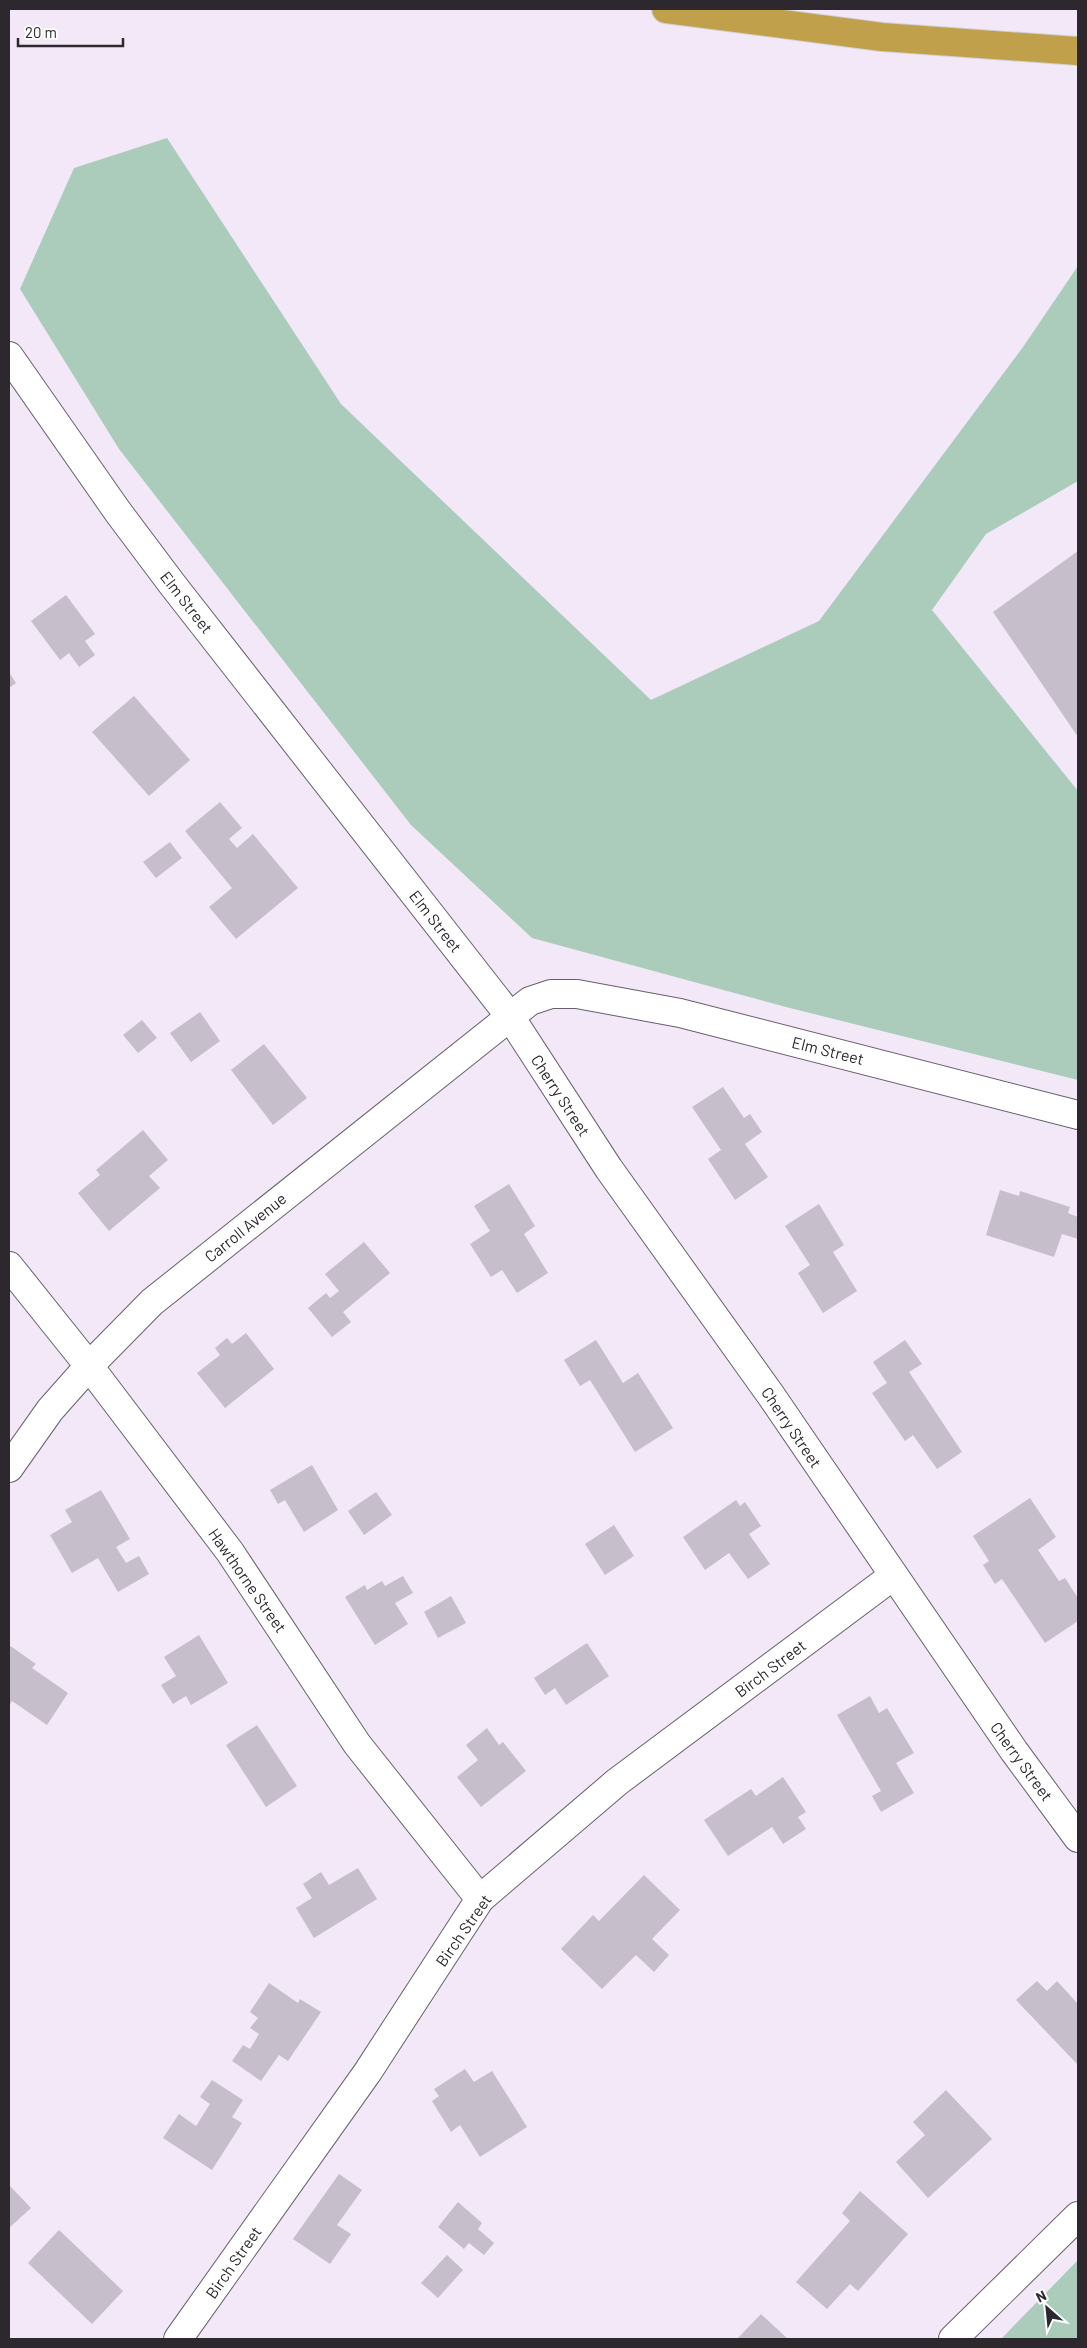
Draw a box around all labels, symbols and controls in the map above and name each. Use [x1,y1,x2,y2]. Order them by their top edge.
scale bar [18,15,122,47]
text: 20 m [25,23,57,41]
street label: Elm Street [157,567,217,637]
street label: Elm Street [406,886,466,956]
street label: Elm Street [790,1032,866,1068]
street label: Cherry Street [528,1051,594,1139]
street label: Carroll Avenue [200,1188,290,1266]
street label: Cherry Street [758,1383,826,1471]
street label: Hawthorne Street [205,1524,291,1636]
street label: Birch Street [731,1635,809,1701]
street label: Cherry Street [987,1718,1057,1804]
street label: Birch Street [431,1890,495,1970]
street label: Birch Street [201,2222,265,2302]
north arrow [1022,2283,1072,2333]
text: N [1033,2286,1049,2306]

